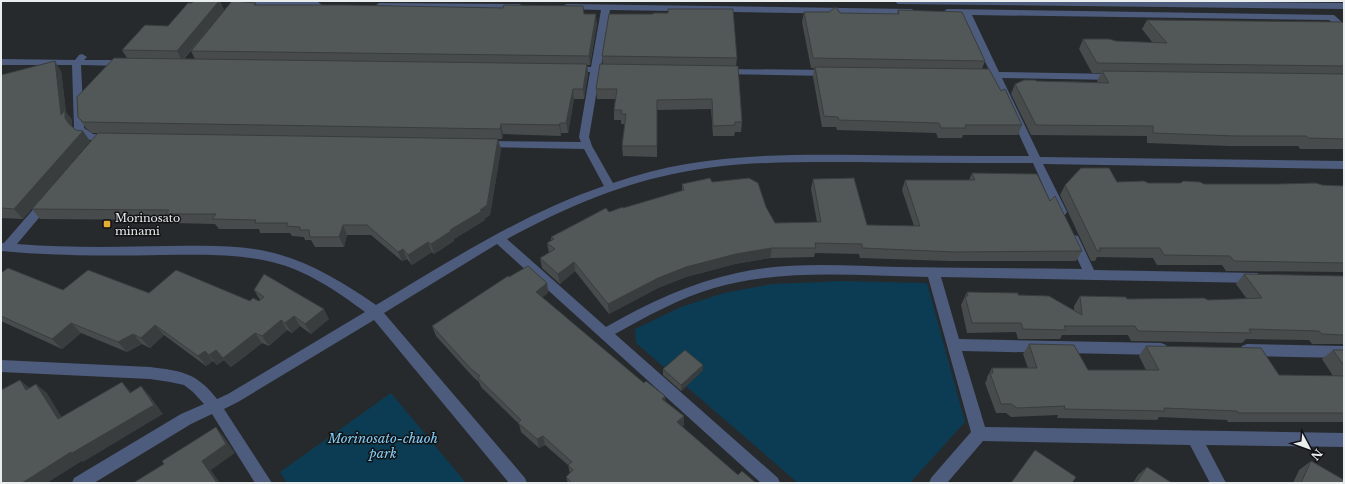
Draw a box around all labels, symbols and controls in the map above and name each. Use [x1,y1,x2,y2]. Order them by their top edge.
place label: Morinosato minami [115,211,180,238]
marker: Morinosato minami [102,219,112,229]
north arrow [1289,428,1329,468]
park label: Morinosato-chuoh park [327,430,438,462]
text: N [1307,446,1325,464]

